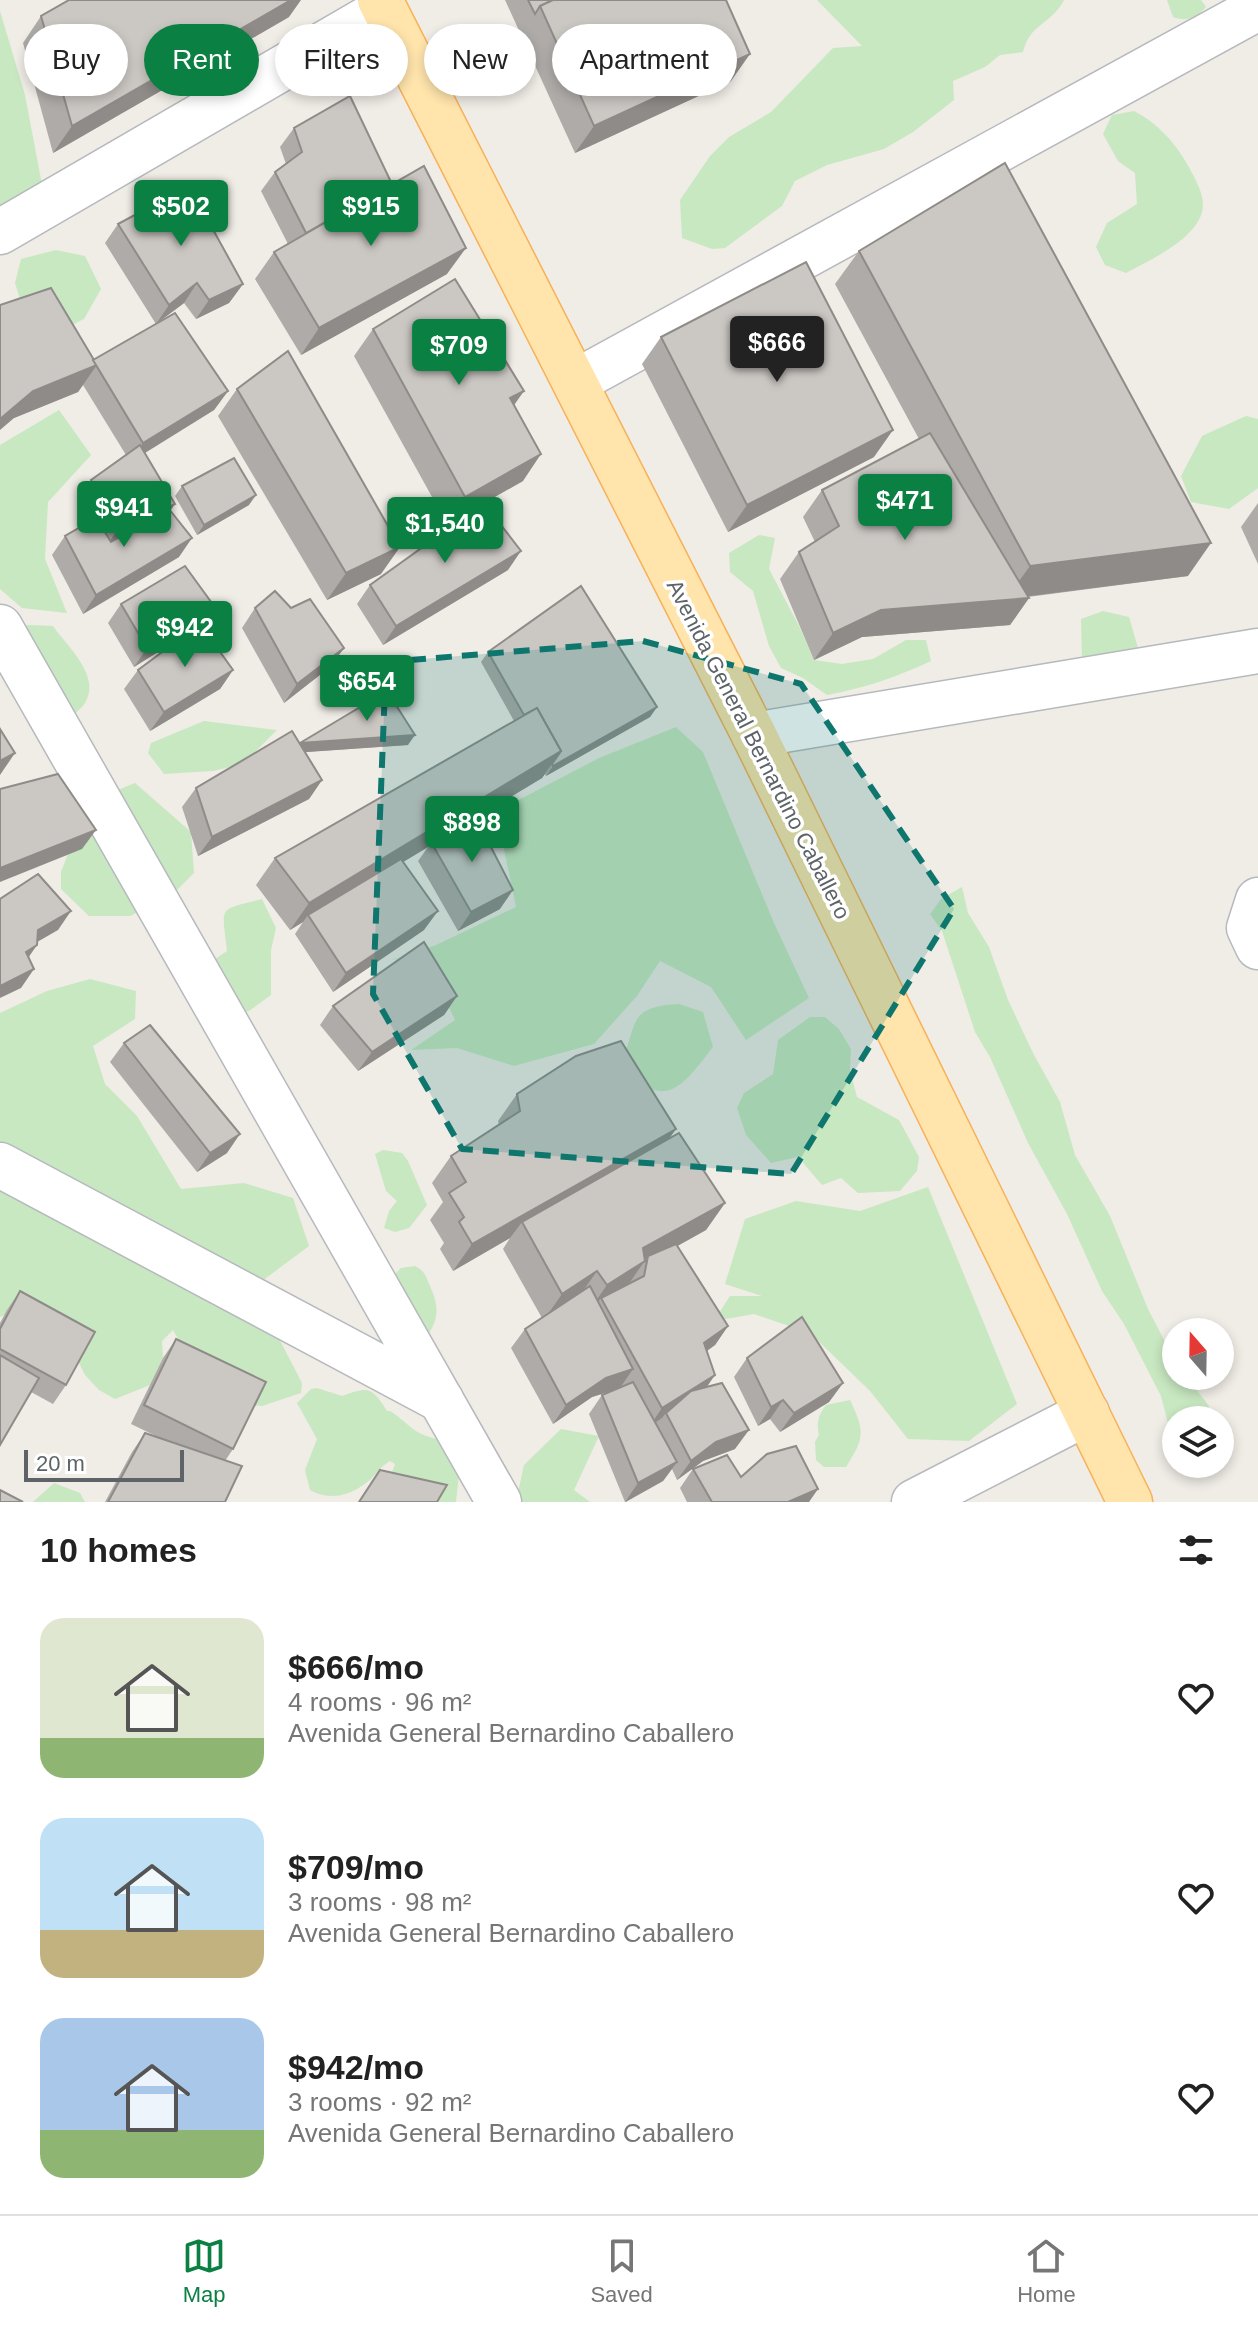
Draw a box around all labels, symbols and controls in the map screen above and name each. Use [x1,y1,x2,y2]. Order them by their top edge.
chip: Buy [24,24,128,96]
chip: Rent [144,24,259,96]
chip: Filters [275,24,408,96]
chip: New [424,24,536,96]
chip: Apartment [552,24,737,96]
pin: $502 [134,180,228,248]
pin: $915 [324,180,418,248]
text: $502 [152,191,210,221]
text: $915 [342,191,400,221]
pin: $666 [730,316,824,384]
pin: $709 [412,319,506,387]
text: $666 [748,327,806,357]
text: $709 [430,330,488,360]
pin: $471 [858,474,952,542]
pin: $941 [77,481,171,549]
text: $471 [876,485,934,515]
text: $941 [95,492,153,522]
pin: $1,540 [380,497,510,565]
text: $1,540 [405,508,485,538]
street label: Avenida General Bernardino Caballero [662,575,855,923]
pin: $942 [138,601,232,669]
text: $942 [156,612,214,642]
pin: $654 [320,655,414,723]
text: $654 [338,666,396,696]
pin: $898 [425,796,519,864]
text: $898 [443,807,501,837]
north arrow [1162,1318,1234,1390]
map controls [1162,1318,1234,1478]
button: layers [1162,1406,1234,1478]
scale bar [24,1446,184,1482]
text: 20 m [36,1451,85,1476]
icon: filters [1174,1528,1218,1572]
text: 10 homes [40,1531,197,1569]
text: $666/mo [288,1648,424,1686]
icon: home [104,1650,200,1746]
icon: heart [1174,1676,1218,1720]
text: 4 rooms · 96 m² [288,1687,472,1717]
text: Avenida General Bernardino Caballero [288,1718,734,1748]
text: $709/mo [288,1848,424,1886]
icon: home [104,1850,200,1946]
icon: heart [1174,1876,1218,1920]
text: 3 rooms · 98 m² [288,1887,472,1917]
text: Avenida General Bernardino Caballero [288,1918,734,1948]
text: $942/mo [288,2048,424,2086]
icon: home [104,2050,200,2146]
icon: heart [1174,2076,1218,2120]
text: 3 rooms · 92 m² [288,2087,472,2117]
text: Avenida General Bernardino Caballero [288,2118,734,2148]
tab: Map [182,2234,226,2308]
tab: Saved [590,2234,653,2308]
tab: Home [1017,2234,1076,2308]

